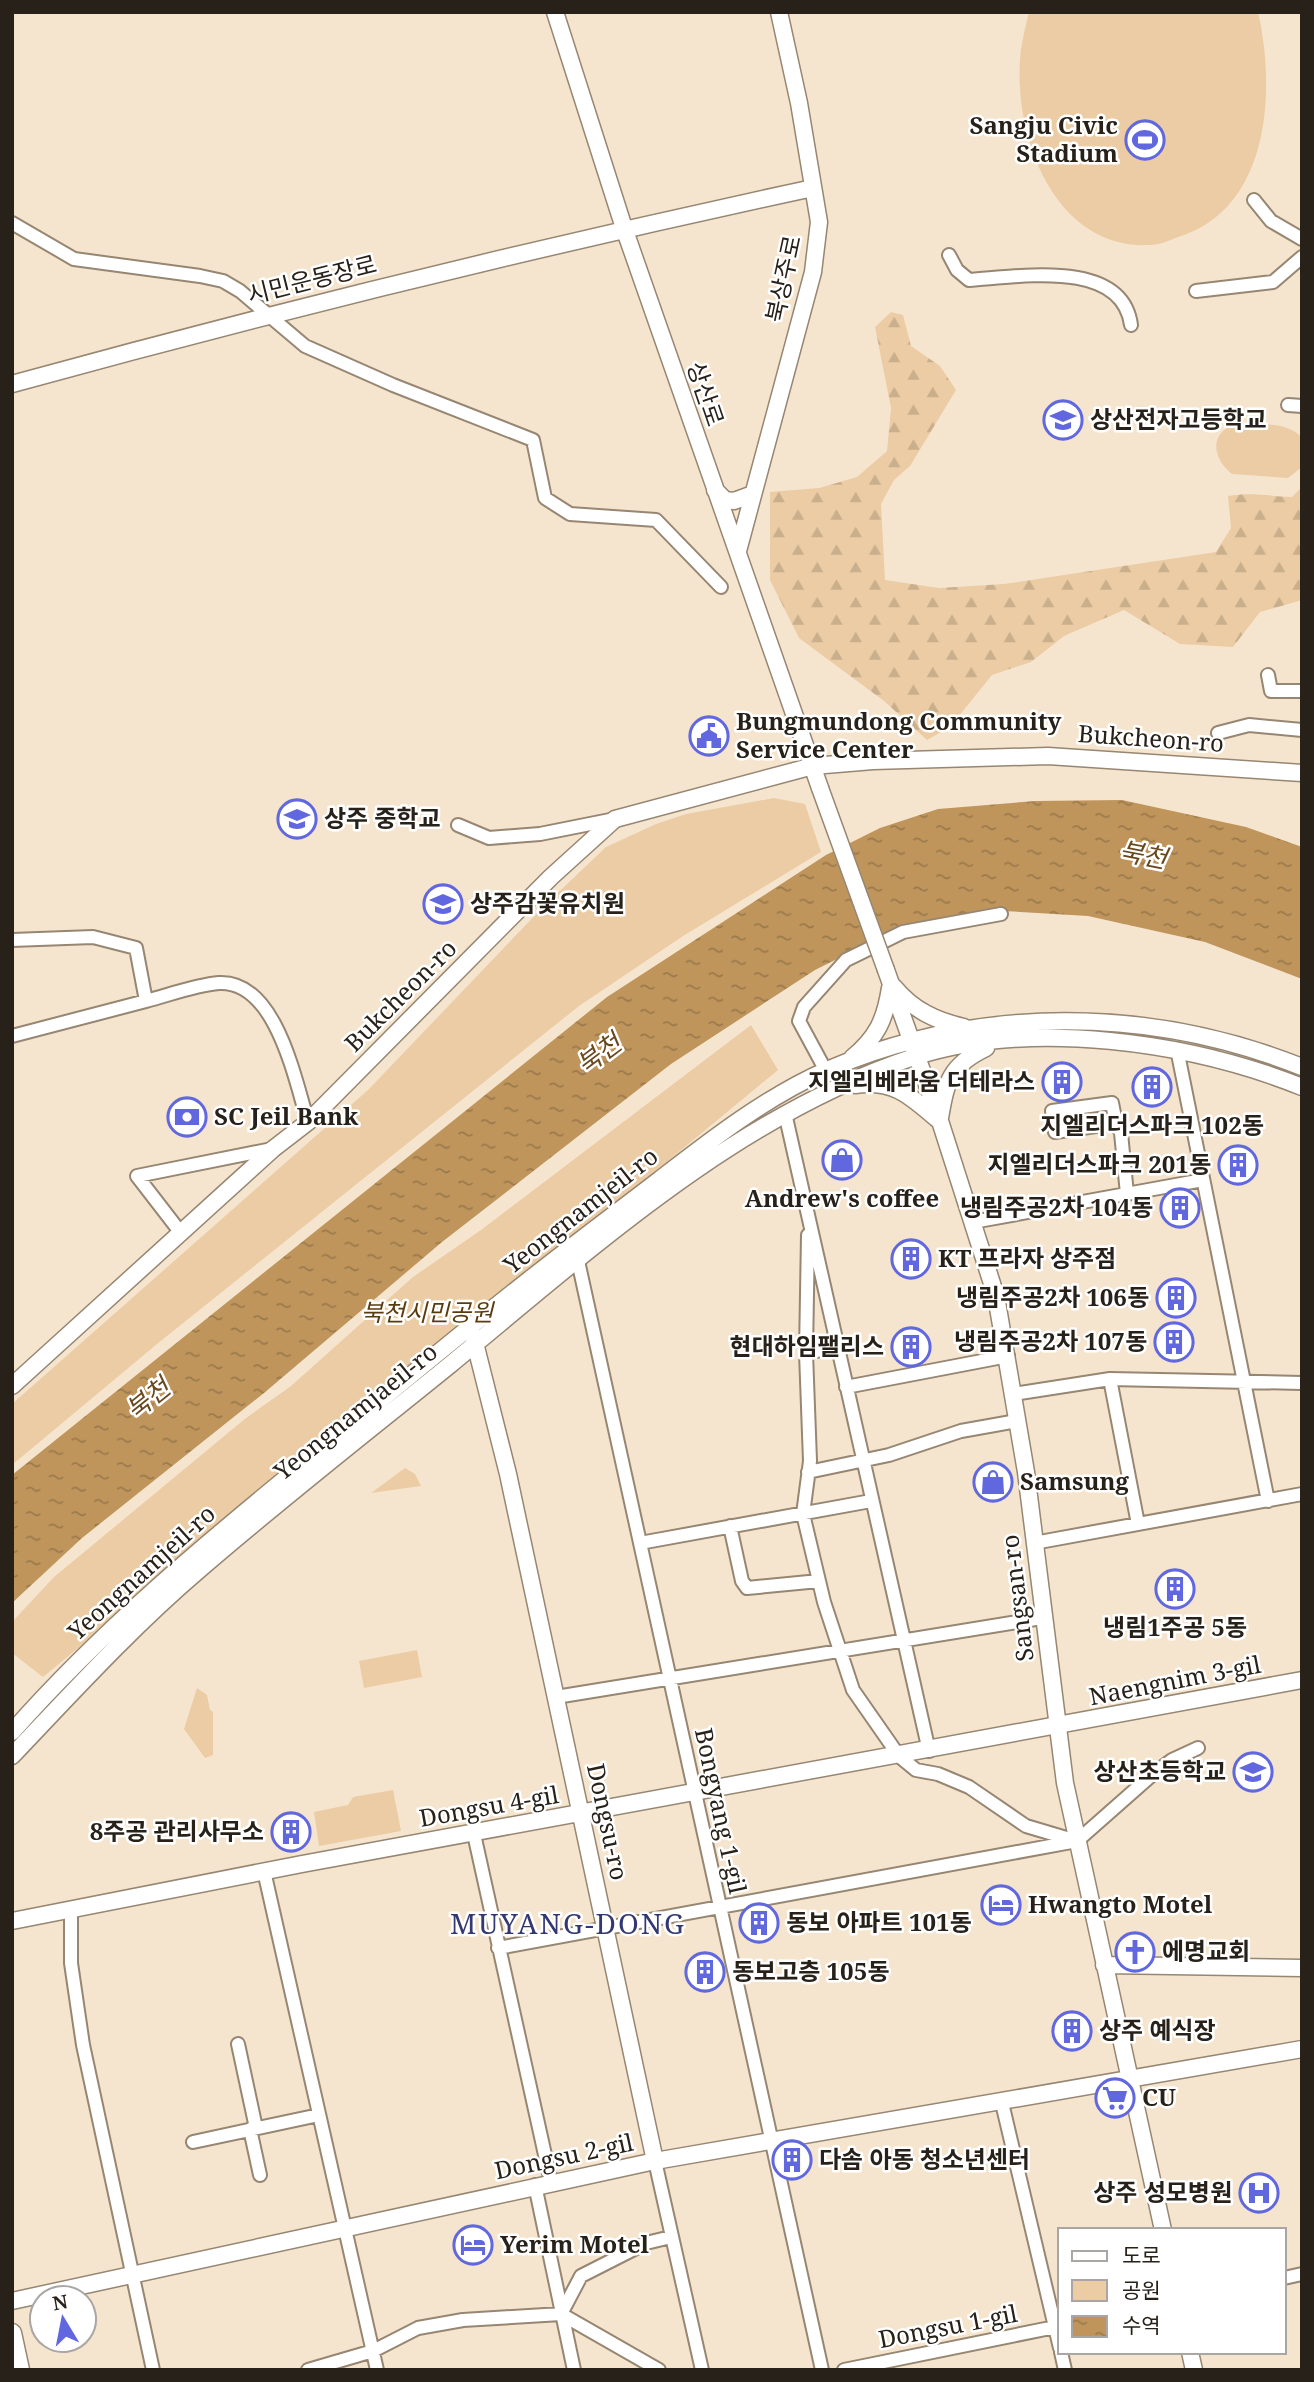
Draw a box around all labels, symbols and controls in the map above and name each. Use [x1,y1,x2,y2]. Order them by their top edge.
place label: Sangju Civic Stadium [970,108,1118,169]
sports icon: Sangju Civic Stadium [1124,119,1166,161]
street label: 북상주로 [757,232,808,325]
street label: 시민운동장로 [243,247,380,311]
street label: 상산로 [680,357,733,430]
school or university icon: 상산전자고등학교 [1042,399,1084,441]
place label: 상산전자고등학교 [1090,402,1267,435]
place label: Bungmundong Community Service Center [736,704,1062,765]
public building icon: Bungmundong Community Service Center [688,715,730,757]
street label: Bukcheon-ro [1077,716,1225,759]
school or university icon: 상주 중학교 [276,798,318,840]
place label: 상주 중학교 [324,801,441,834]
water label: 북천 [1116,832,1173,877]
school or university icon: 상주감꽃유치원 [422,883,464,925]
place label: 상주감꽃유치원 [470,886,625,919]
street label: Bukcheon-ro [337,932,463,1058]
water label: 북천 [568,1023,631,1082]
building icon: 지엘리베라움 더테라스 [1041,1061,1083,1103]
place label: 지엘리베라움 더테라스 [808,1064,1035,1097]
building icon: 지엘리더스파크 102동 [1131,1066,1173,1108]
bank icon: SC Jeil Bank [166,1096,208,1138]
place label: SC Jeil Bank [214,1099,359,1132]
place label: 지엘리더스파크 102동 [1040,1108,1264,1141]
street label: Yeongnamjeil-ro [495,1139,664,1281]
shop icon: Andrew's coffee [821,1139,863,1181]
building icon: 지엘리더스파크 201동 [1217,1144,1259,1186]
place label: 지엘리더스파크 201동 [987,1147,1211,1180]
place label: Andrew's coffee [745,1181,939,1214]
building icon: 냉림주공2차 104동 [1159,1187,1201,1229]
place label: 냉림주공2차 104동 [960,1190,1153,1223]
building icon: KT 프라자 상주점 [890,1238,932,1280]
place label: KT 프라자 상주점 [938,1241,1116,1274]
building icon: 냉림주공2차 106동 [1155,1277,1197,1319]
place label: 냉림주공2차 106동 [956,1280,1149,1313]
park label: 북천시민공원 [361,1295,495,1328]
building icon: 냉림주공2차 107동 [1153,1321,1195,1363]
place label: 냉림주공2차 107동 [954,1324,1147,1357]
building icon: 현대하임팰리스 [890,1326,932,1368]
place label: 현대하임팰리스 [729,1329,884,1362]
street label: Yeongnamjaeil-ro [266,1335,444,1488]
water label: 북천 [117,1367,180,1427]
shop icon: Samsung [972,1461,1014,1503]
place label: Samsung [1020,1464,1130,1497]
street label: Yeongnamjeil-ro [59,1497,222,1648]
street label: Sangsan-ro [992,1533,1041,1663]
building icon: 냉림1주공 5동 [1154,1568,1196,1610]
place label: 냉림1주공 5동 [1103,1610,1247,1643]
street label: Naengnim 3-gil [1086,1647,1264,1712]
street label: Bongyang 1-gil [688,1725,755,1897]
school or university icon: 상산초등학교 [1232,1751,1274,1793]
place label: 상산초등학교 [1094,1754,1226,1787]
street label: Dongsu-ro [580,1760,637,1883]
street label: Dongsu 4-gil [416,1777,562,1834]
building icon: 8주공 관리사무소 [270,1811,312,1853]
place label: 8주공 관리사무소 [90,1814,264,1847]
hotel icon: Hwangto Motel [980,1884,1022,1926]
place label: Hwangto Motel [1028,1887,1213,1920]
building icon: 동보 아파트 101동 [738,1902,780,1944]
district label: MUYANG-DONG [450,1904,686,1942]
place label: 동보 아파트 101동 [786,1905,972,1938]
church icon: 에명교회 [1114,1931,1156,1973]
place label: 에명교회 [1162,1934,1250,1967]
building icon: 동보고층 105동 [684,1951,726,1993]
place label: 동보고층 105동 [732,1954,889,1987]
building icon: 상주 예식장 [1051,2010,1093,2052]
place label: 상주 예식장 [1099,2013,1216,2046]
supermarket icon: CU [1094,2077,1136,2119]
place label: CU [1142,2080,1176,2113]
street label: Dongsu 2-gil [491,2125,637,2186]
building icon: 다솜 아동 청소년센터 [771,2139,813,2181]
place label: 다솜 아동 청소년센터 [819,2142,1030,2175]
hospital icon: 상주 성모병원 [1238,2172,1280,2214]
place label: 상주 성모병원 [1093,2175,1232,2208]
hotel icon: Yerim Motel [452,2224,494,2266]
place label: Yerim Motel [500,2227,650,2260]
legend [1058,2228,1286,2354]
text: 도로 [1122,2241,1161,2269]
text: 공원 [1122,2276,1161,2304]
north arrow [28,2284,98,2354]
text: N [50,2288,70,2316]
street label: Dongsu 1-gil [875,2296,1021,2355]
text: 수역 [1122,2311,1161,2339]

